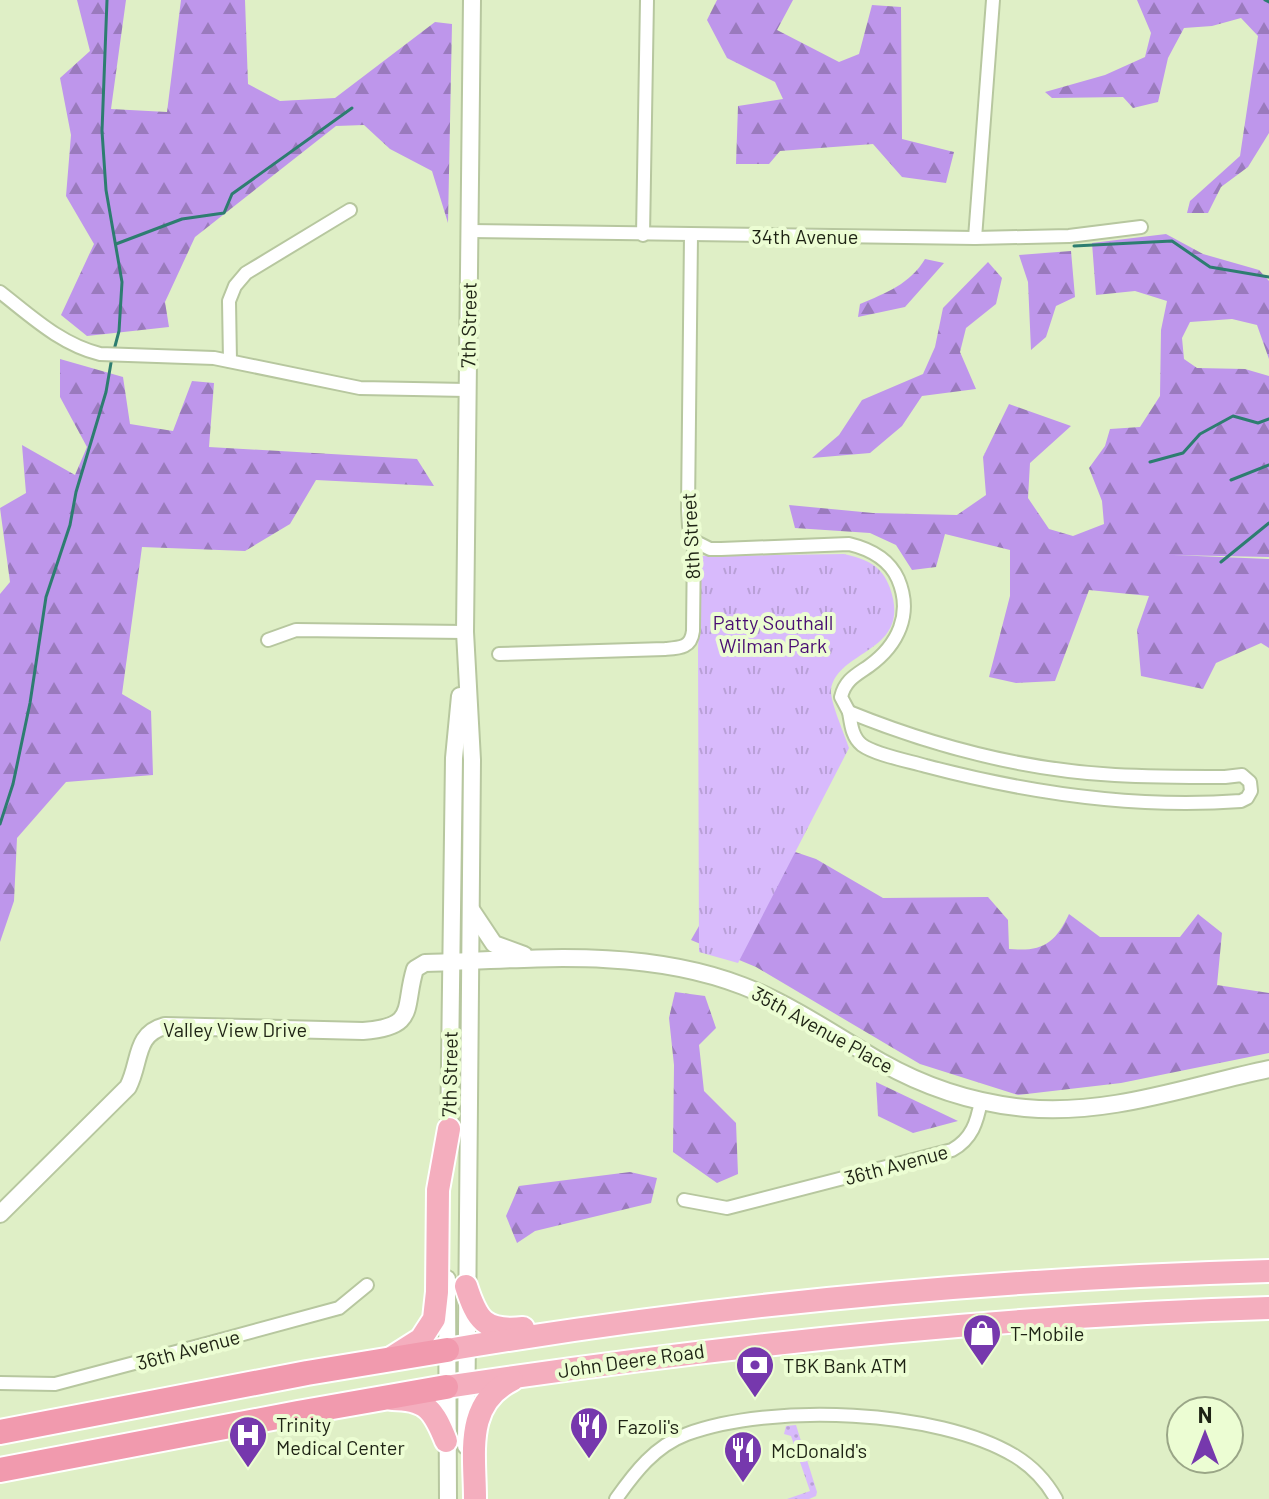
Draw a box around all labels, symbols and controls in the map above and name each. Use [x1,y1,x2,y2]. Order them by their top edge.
street label: 34th Avenue [752,224,858,248]
street label: 7th Street [455,282,481,368]
street label: 8th Street [676,492,704,580]
park label: Patty Southall Wilman Park [713,610,833,657]
street label: 35th Avenue Place [748,980,898,1078]
street label: Valley View Drive [163,1017,307,1041]
street label: 7th Street [436,1031,462,1117]
street label: 36th Avenue [842,1139,950,1189]
shop icon: T-Mobile [961,1312,1003,1367]
place label: T-Mobile [1010,1321,1084,1345]
street label: 36th Avenue [134,1324,242,1374]
street label: John Deere Road [556,1338,706,1382]
bank icon: TBK Bank ATM [734,1344,776,1399]
place label: TBK Bank ATM [783,1353,907,1377]
north arrow [1165,1395,1245,1475]
text: N [1198,1401,1212,1427]
restaurant icon: Fazoli's [568,1405,610,1460]
place label: Trinity Medical Center [276,1412,405,1459]
hospital icon: Trinity Medical Center [227,1414,269,1469]
place label: Fazoli's [617,1414,679,1438]
restaurant icon: McDonald's [722,1429,764,1484]
place label: McDonald's [771,1438,867,1462]

